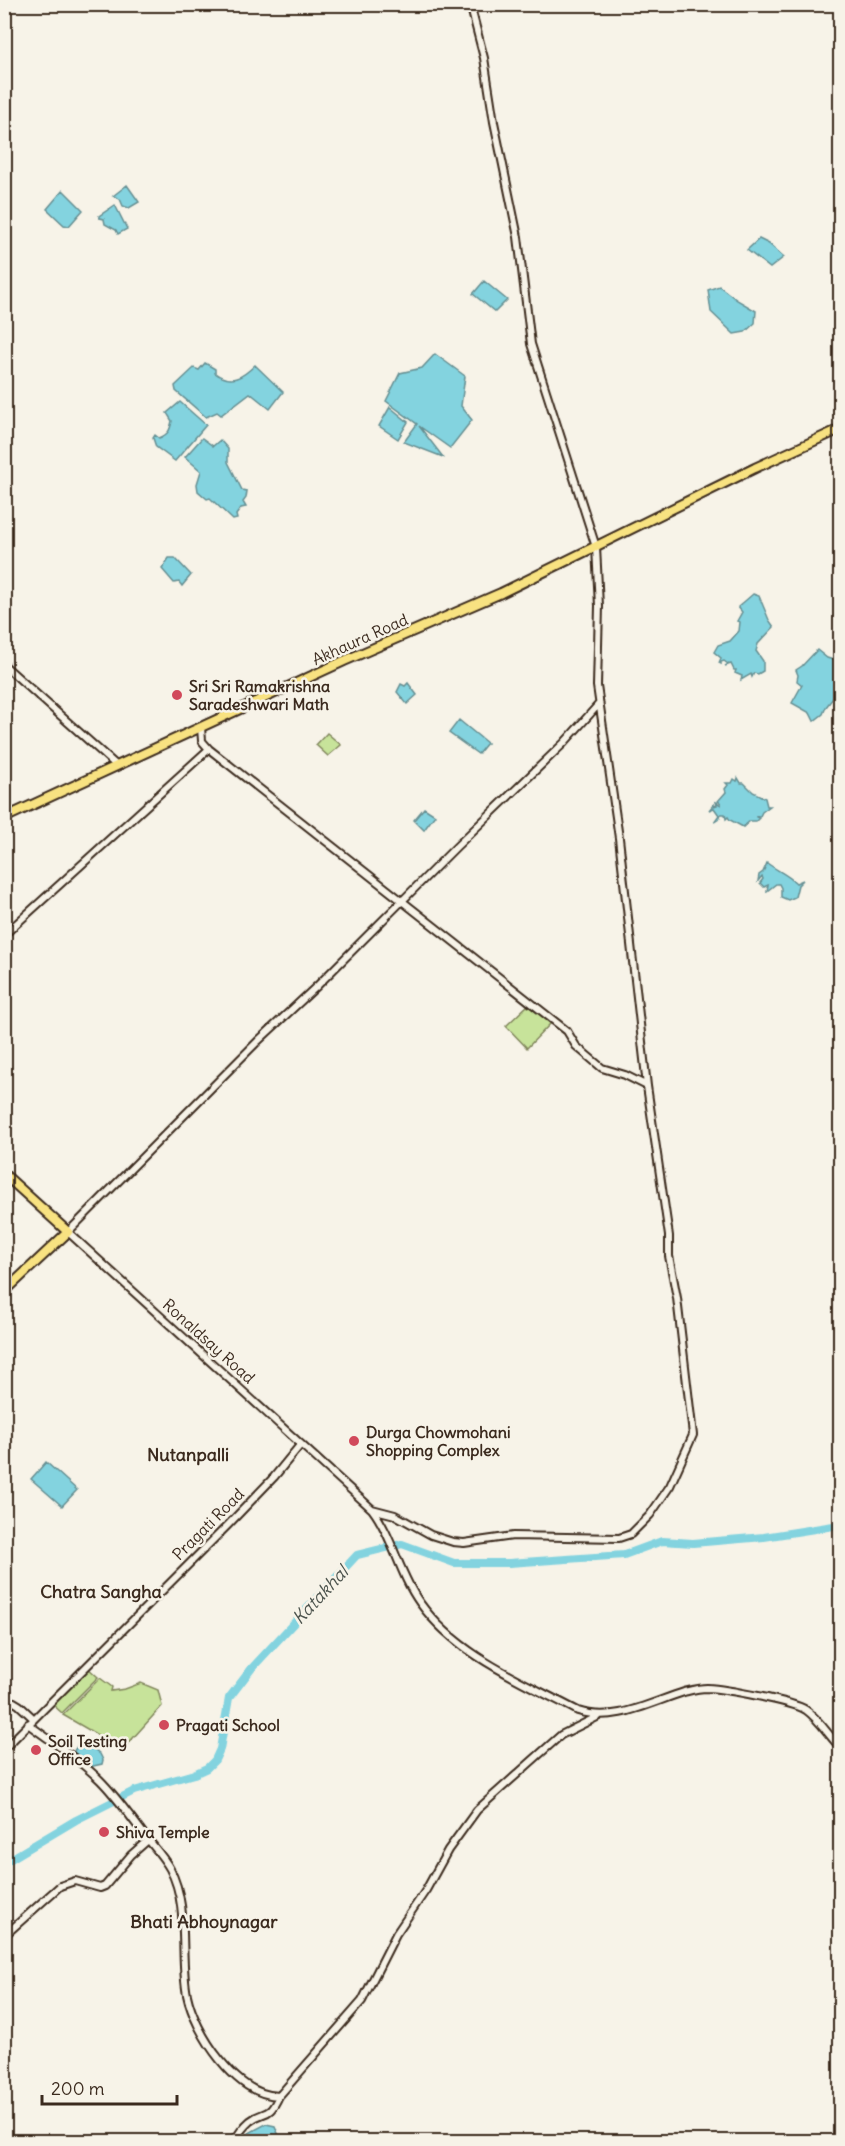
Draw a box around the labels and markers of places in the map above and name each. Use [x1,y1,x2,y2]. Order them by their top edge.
place label: Sri Sri Ramakrishna Saradeshwari Math [189,676,330,714]
marker: Sri Sri Ramakrishna Saradeshwari Math [170,688,184,702]
place label: Durga Chowmohani Shopping Complex [366,1422,510,1461]
marker: Durga Chowmohani Shopping Complex [347,1434,361,1448]
place label: Pragati School [176,1715,280,1736]
marker: Pragati School [157,1718,171,1732]
place label: Soil Testing Office [48,1731,127,1769]
marker: Soil Testing Office [29,1743,43,1757]
place label: Shiva Temple [116,1822,210,1843]
marker: Shiva Temple [97,1825,111,1839]

